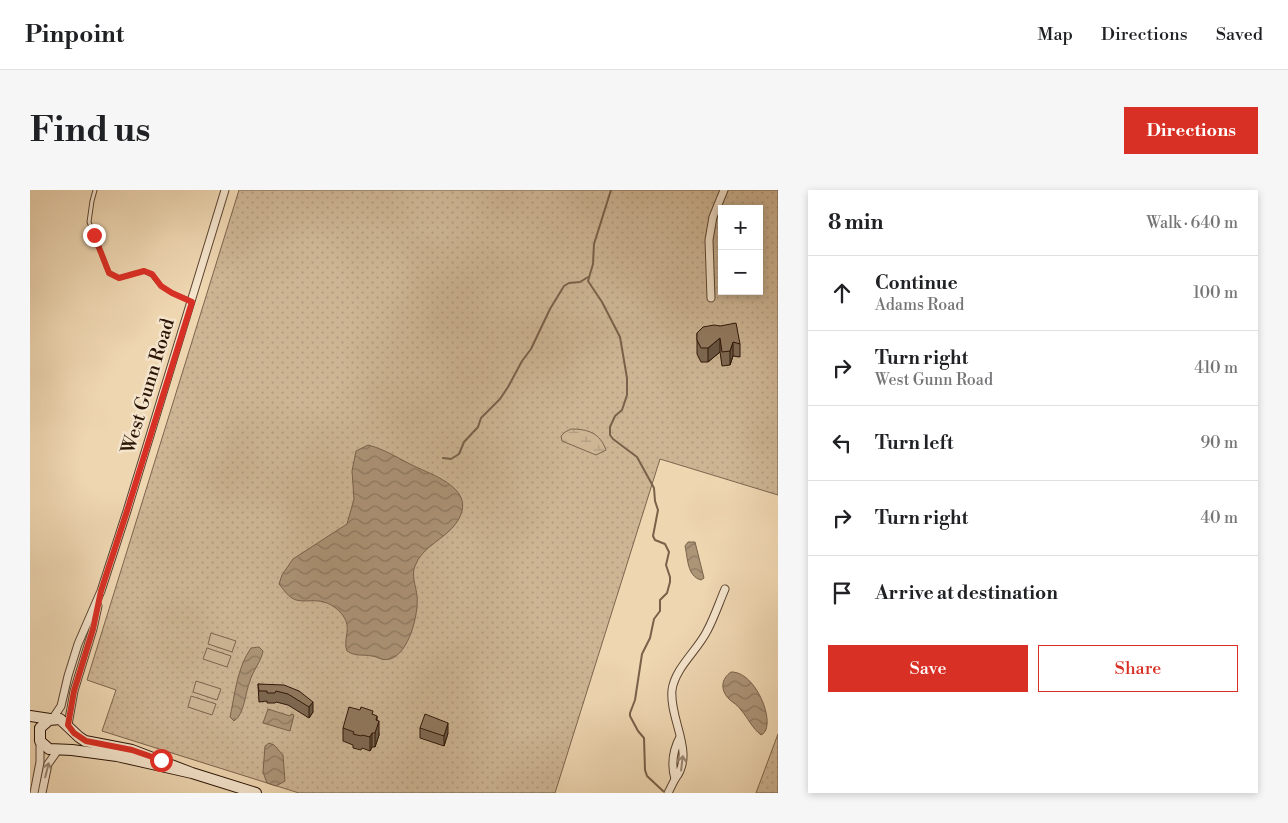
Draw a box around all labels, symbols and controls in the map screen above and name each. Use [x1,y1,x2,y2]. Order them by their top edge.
text: Pinpoint [25,20,124,50]
text: Map [1037,23,1073,46]
text: Directions [1101,23,1188,46]
text: Saved [1216,23,1263,46]
button: Directions [1124,107,1258,154]
text: Find us [30,109,150,152]
map controls [718,205,763,295]
button: + [718,205,763,250]
text: 8 min [828,210,883,236]
text: Walk · 640 m [1147,213,1238,233]
route end [83,224,106,247]
button: − [718,250,763,295]
text: Continue [875,271,958,295]
icon: ahead [828,279,856,307]
text: 100 m [1193,283,1238,303]
text: Adams Road [875,295,964,315]
street label: West Gunn Road [116,315,180,457]
text: Turn right [875,346,968,370]
icon: right [828,354,856,382]
text: 410 m [1194,358,1238,378]
text: West Gunn Road [875,370,993,390]
icon: left [828,429,856,457]
text: Turn left [875,431,954,455]
text: 90 m [1200,433,1238,453]
icon: right [828,504,856,532]
text: Turn right [875,506,968,530]
text: 40 m [1201,508,1238,528]
icon: arrive [828,579,856,607]
text: Arrive at destination [875,581,1058,605]
button: Save [828,645,1028,692]
button: Share [1038,645,1238,692]
route start [150,749,173,772]
one-way arrow [677,755,687,771]
one-way arrow [43,762,52,778]

